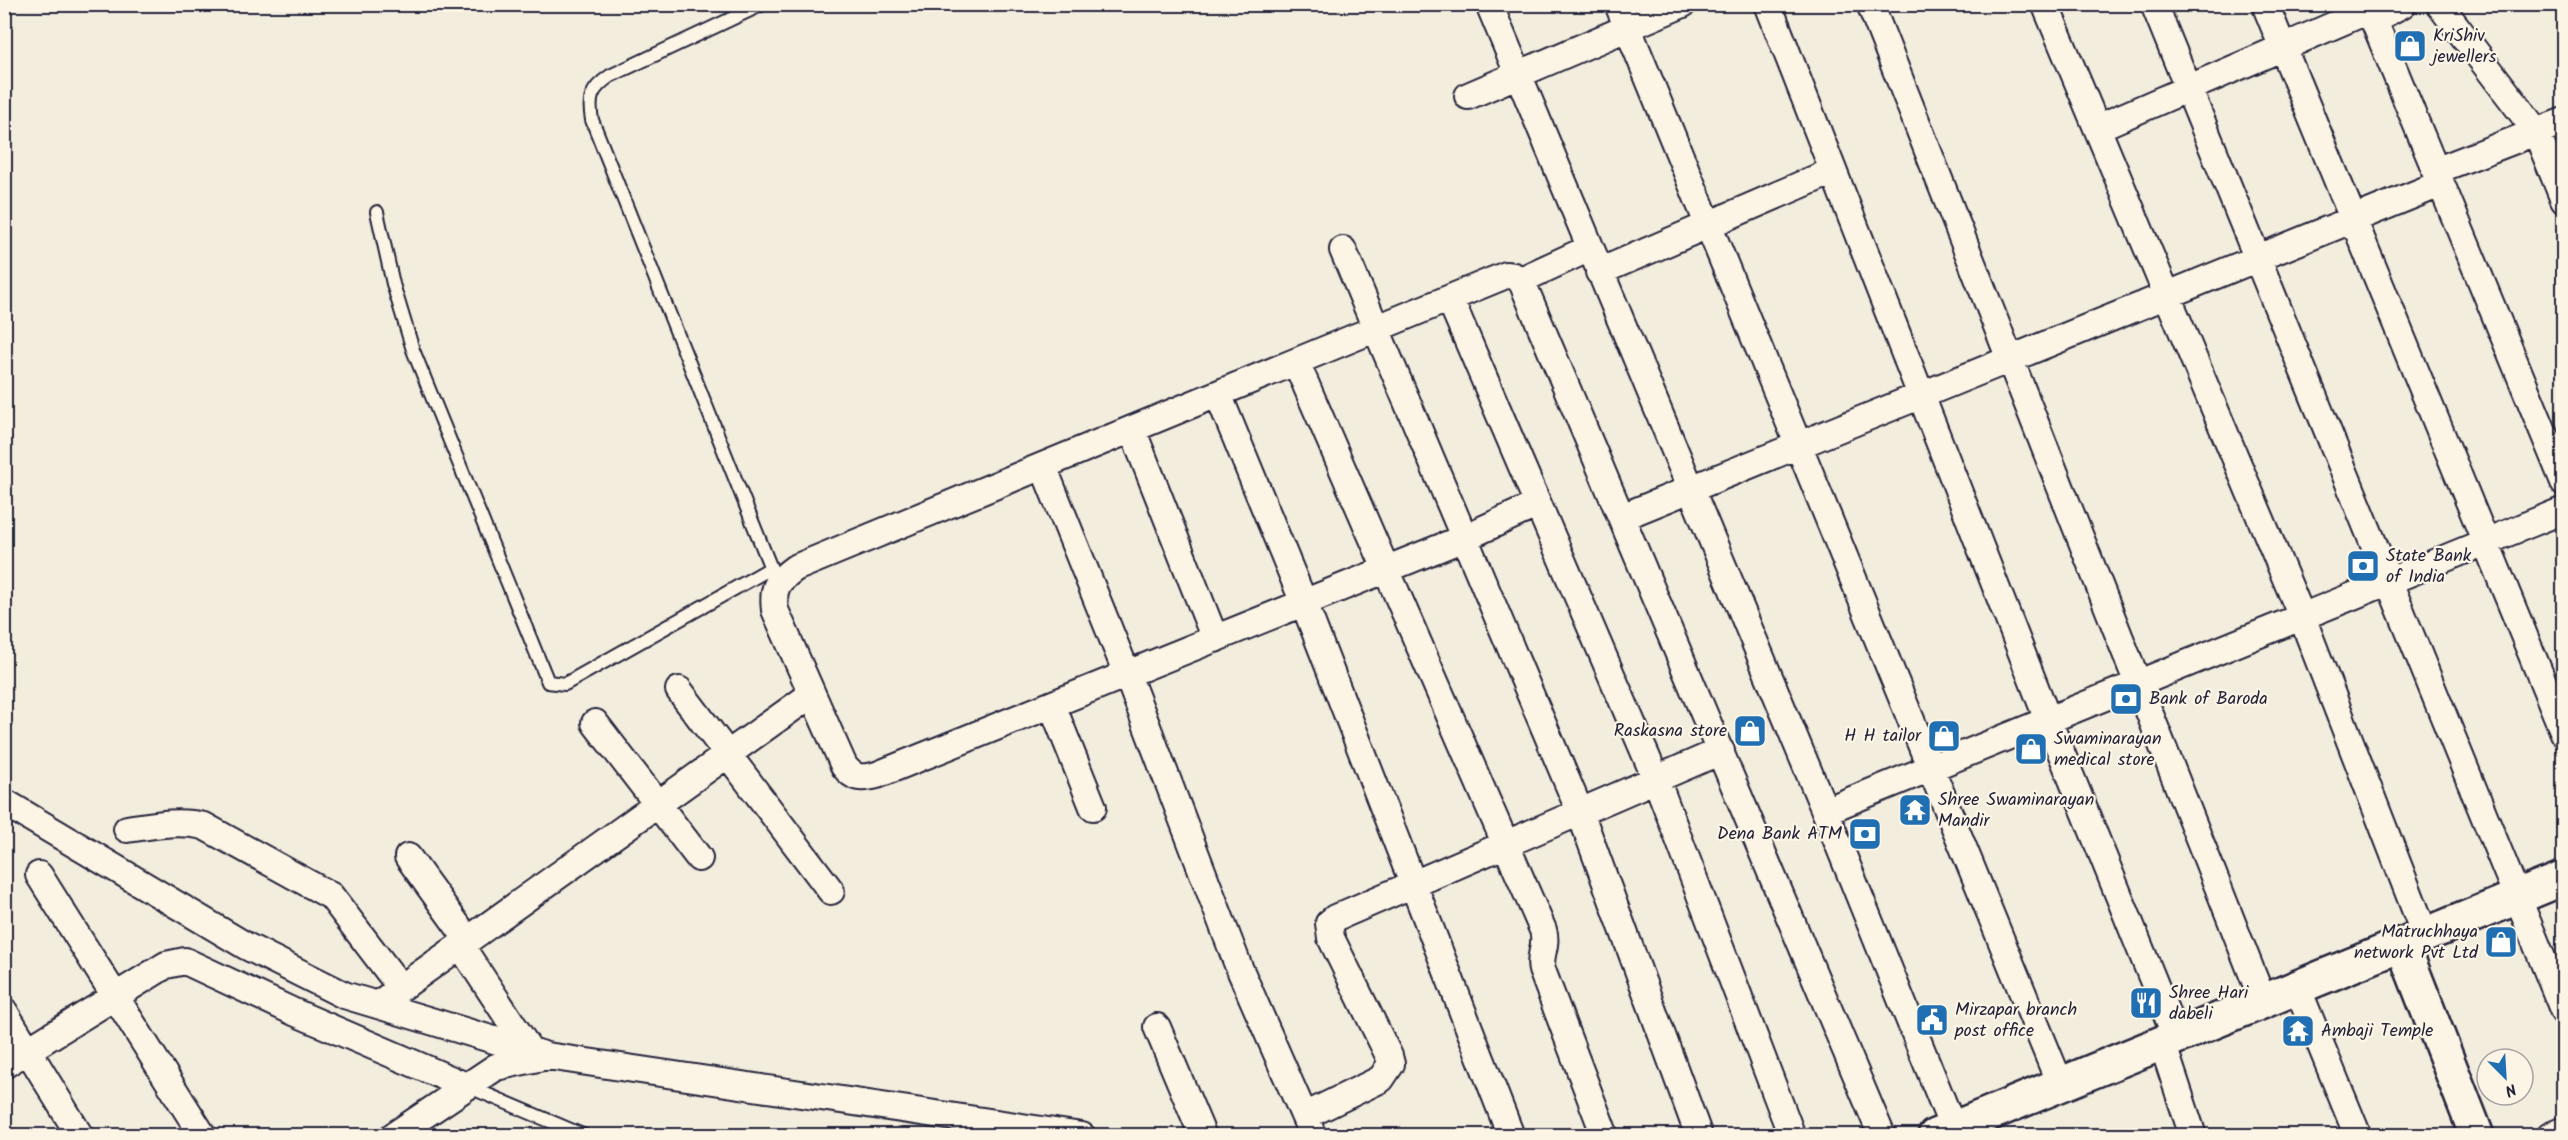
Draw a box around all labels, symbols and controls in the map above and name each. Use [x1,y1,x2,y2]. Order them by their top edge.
place label: KriShiv jewellers [2429,22,2497,72]
shop icon: KriShiv jewellers [2392,28,2428,64]
place label: State Bank of India [2386,542,2472,592]
bank icon: State Bank of India [2345,548,2381,584]
bank icon: Bank of Baroda [2108,681,2144,717]
place label: Bank of Baroda [2149,685,2268,714]
shop icon: Raskasna store [1732,713,1768,749]
place label: Raskasna store [1614,717,1727,746]
shop icon: H H tailor [1926,718,1962,754]
place label: H H tailor [1844,722,1922,751]
place label: Swaminarayan medical store [2054,725,2162,775]
shop icon: Swaminarayan medical store [2013,731,2049,767]
place label: Shree Swaminarayan Mandir [1938,786,2094,836]
temple icon: Shree Swaminarayan Mandir [1897,792,1933,828]
bank icon: Dena Bank ATM [1847,816,1883,852]
place label: Dena Bank ATM [1717,820,1843,849]
place label: Matruchhaya network Pvt Ltd [2354,918,2479,968]
shop icon: Matruchhaya network Pvt Ltd [2483,924,2519,960]
place label: Shree Hari dabeli [2169,979,2249,1029]
restaurant icon: Shree Hari dabeli [2128,985,2164,1021]
place label: Mirzapar branch post office [1954,996,2077,1046]
public building icon: Mirzapar branch post office [1914,1002,1950,1038]
temple icon: Ambaji Temple [2280,1013,2316,1049]
place label: Ambaji Temple [2321,1017,2433,1046]
north arrow [2475,1047,2535,1107]
text: N [2501,1076,2520,1103]

